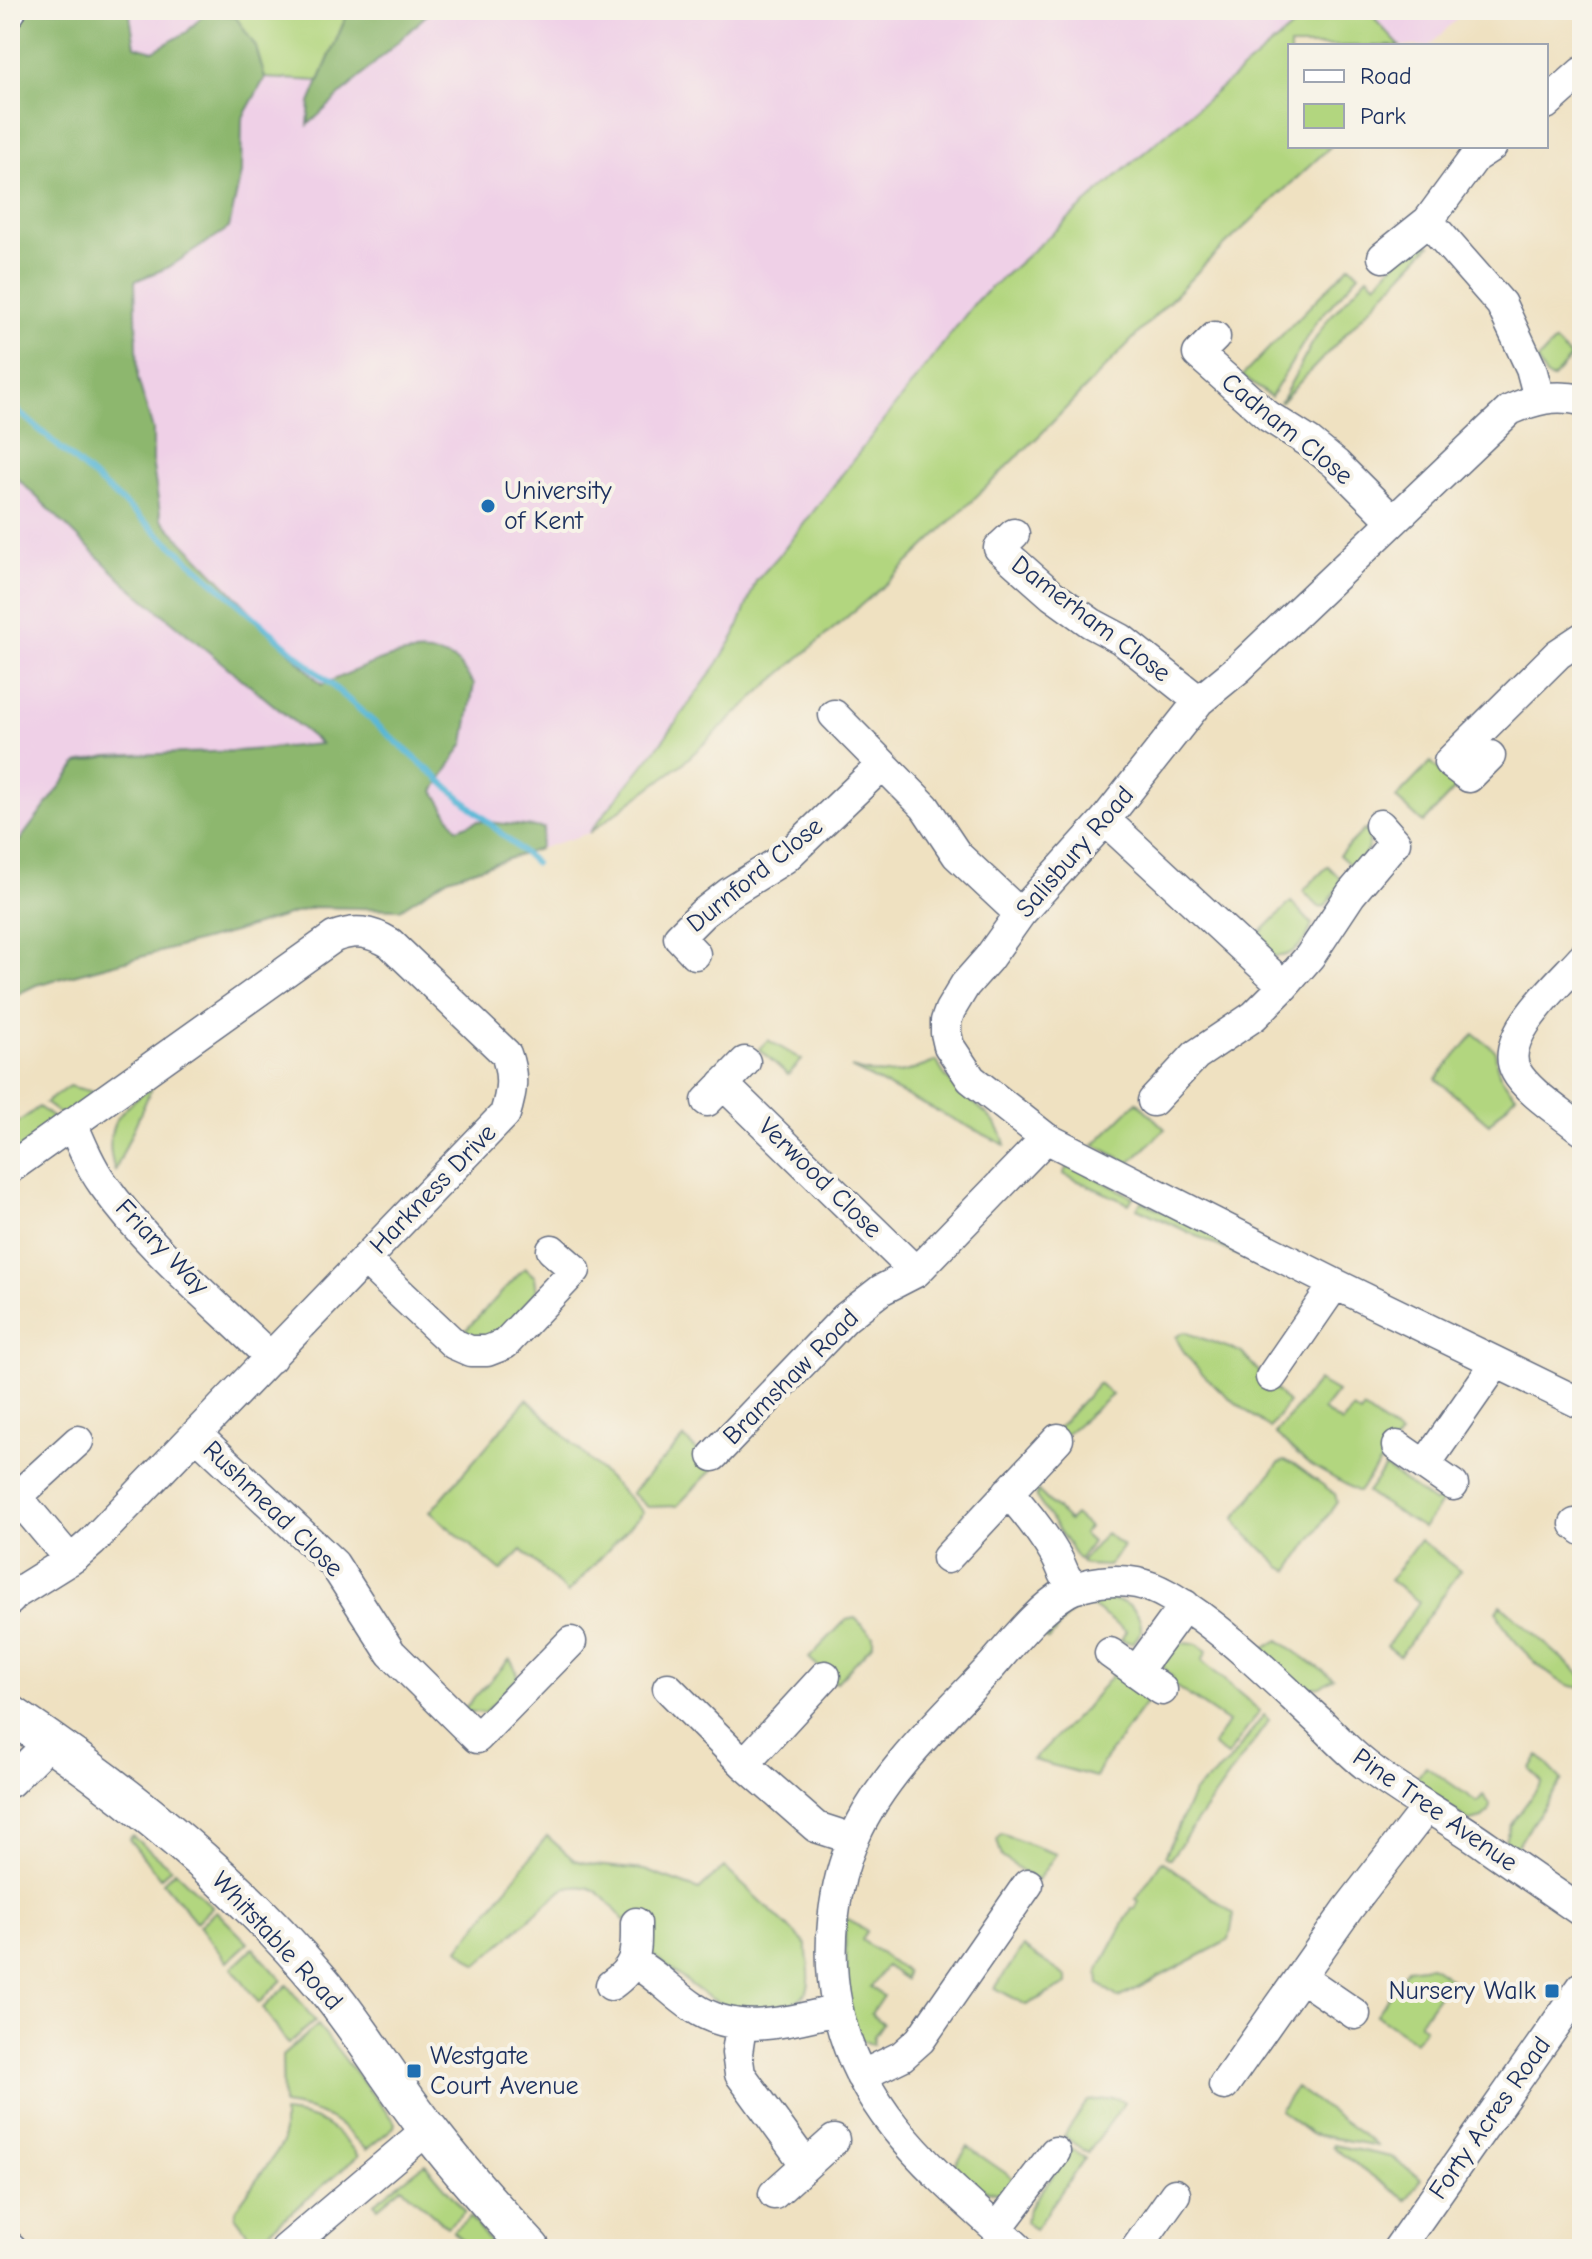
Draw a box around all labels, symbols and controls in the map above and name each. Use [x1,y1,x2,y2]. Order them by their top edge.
legend [1288,44,1548,148]
text: Road [1360,62,1412,90]
text: Park [1360,102,1406,130]
street label: Cadnam Close [1215,367,1359,491]
place label: University of Kent [504,476,612,536]
marker: University of Kent [479,497,497,515]
street label: Damerham Close [1006,550,1176,688]
street label: Salisbury Road [1010,780,1140,924]
street label: Durnford Close [681,811,829,939]
street label: Verwood Close [752,1112,888,1244]
street label: Harkness Drive [364,1118,502,1260]
street label: Friary Way [109,1193,215,1301]
street label: Bramshaw Road [717,1303,865,1451]
street label: Rushmead Close [197,1435,349,1583]
street label: Pine Tree Avenue [1347,1742,1523,1878]
street label: Whitstable Road [205,1866,349,2016]
place label: Nursery Walk [1388,1976,1536,2006]
marker: Nursery Walk [1543,1982,1561,2000]
street label: Forty Acres Road [1423,2031,1557,2205]
place label: Westgate Court Avenue [430,2041,579,2101]
marker: Westgate Court Avenue [405,2062,423,2080]

